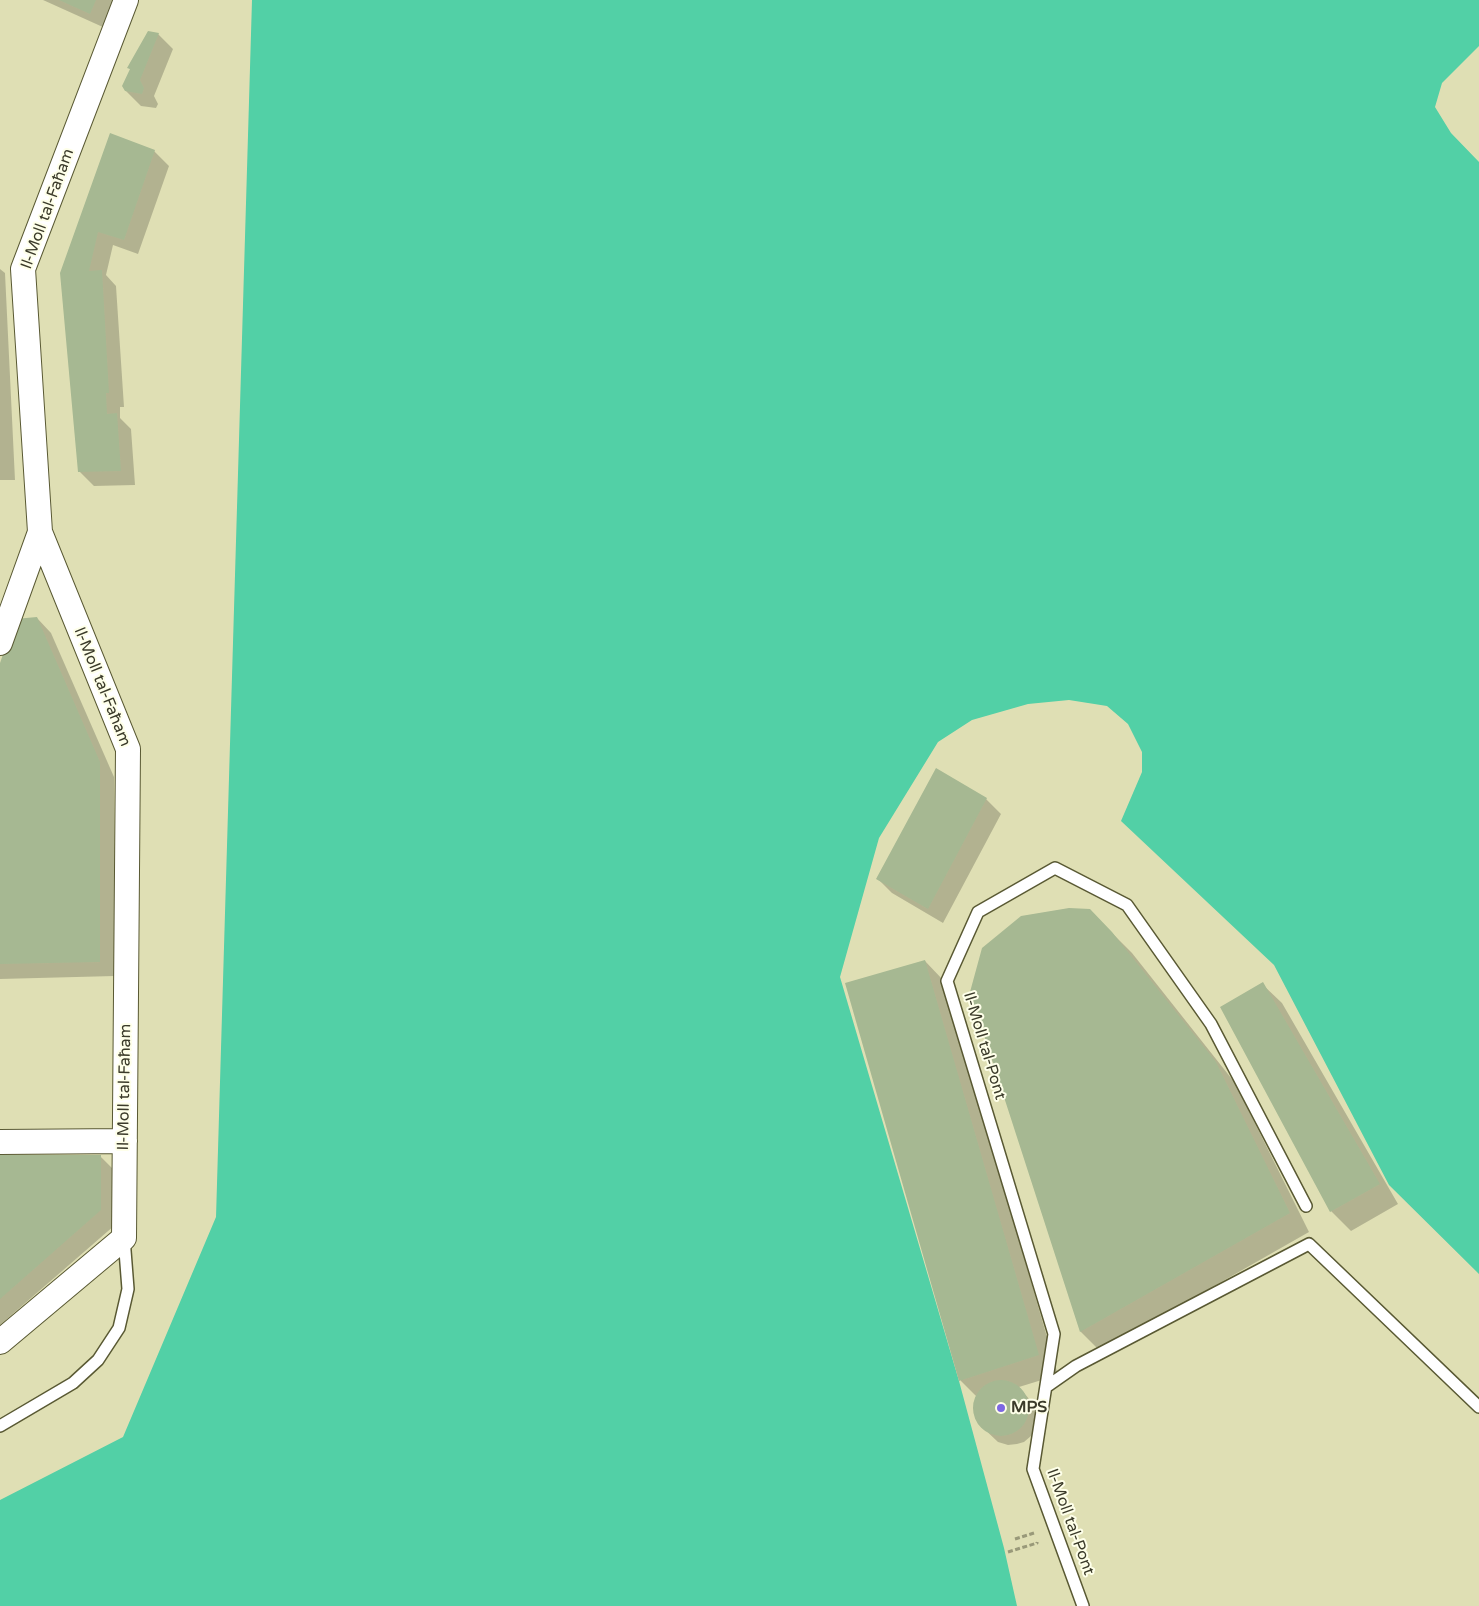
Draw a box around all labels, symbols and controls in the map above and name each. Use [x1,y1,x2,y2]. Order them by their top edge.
street label: Il-Moll tal-Faħam [17,146,79,272]
street label: Il-Moll tal-Faħam [69,625,135,749]
street label: Il-Moll tal-Pont [959,990,1009,1102]
street label: Il-Moll tal-Faħam [114,1023,136,1151]
place label: MPS [1011,1398,1047,1418]
marker: MPS [995,1402,1007,1414]
street label: Il-Moll tal-Pont [1042,1466,1098,1578]

